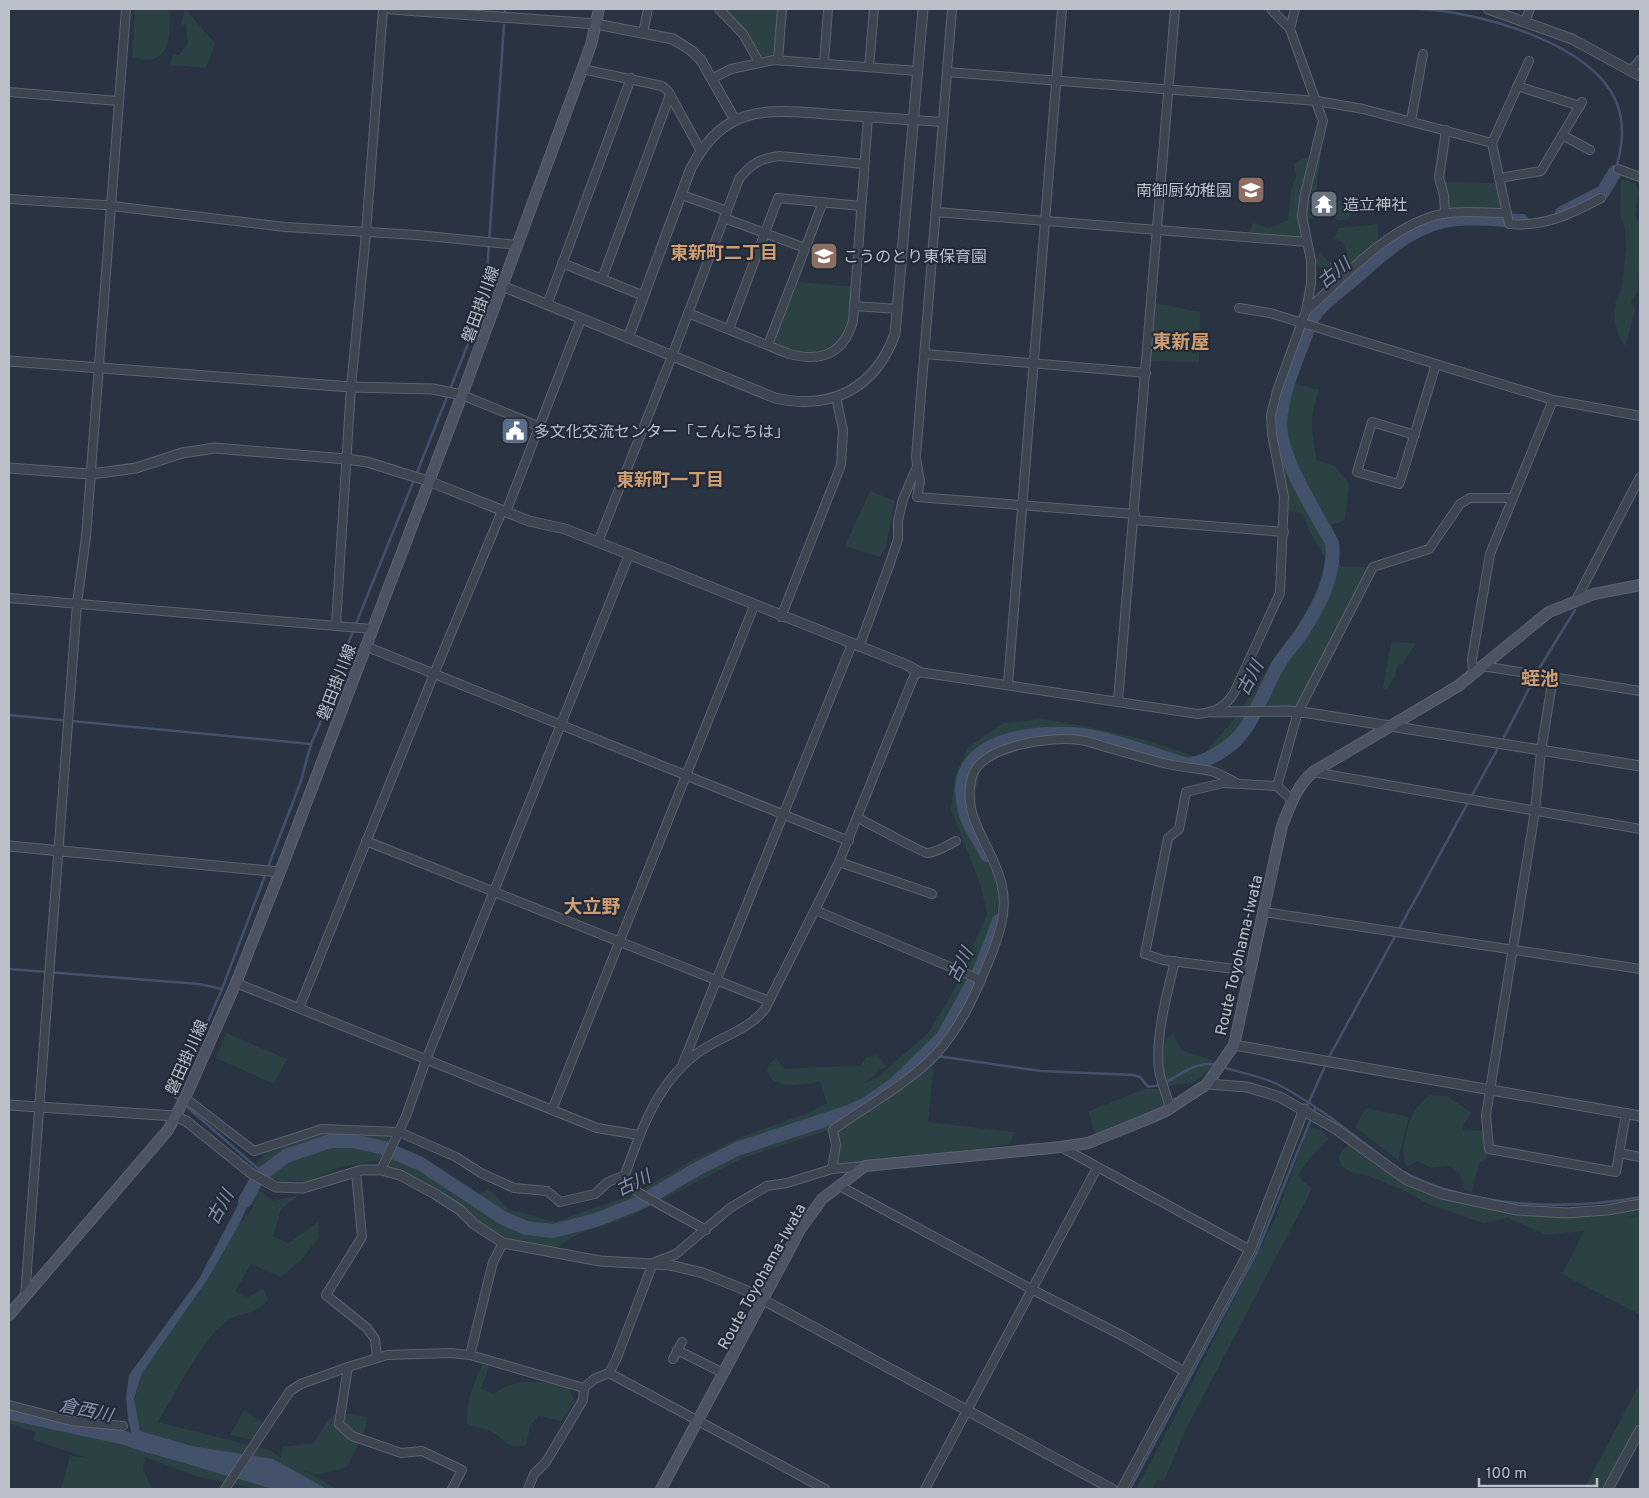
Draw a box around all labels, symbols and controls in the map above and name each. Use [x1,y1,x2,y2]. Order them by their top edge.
school or university icon: 南御厨幼稚園 [1236,175,1266,205]
place label: 南御厨幼稚園 [1136,182,1232,202]
temple icon: 造立神社 [1309,189,1339,219]
place label: 造立神社 [1343,196,1407,216]
school or university icon: こうのとり東保育園 [809,241,839,271]
district label: 東新町二丁目 [670,243,778,266]
place label: こうのとり東保育園 [843,248,987,268]
water label: 古川 [1314,253,1358,294]
street label: 磐田掛川線 [459,264,505,346]
district label: 東新屋 [1152,331,1210,355]
public building icon: 多文化交流センター「こんにちは」 [500,416,530,446]
place label: 多文化交流センター「こんにちは」 [534,423,790,443]
district label: 東新町一丁目 [616,470,724,493]
street label: 磐田掛川線 [314,642,362,724]
water label: 古川 [1233,656,1271,700]
district label: 蛭池 [1521,668,1559,692]
street label: Route Toyohama-Iwata [1212,873,1268,1038]
district label: 大立野 [563,896,621,920]
water label: 古川 [943,943,981,987]
street label: 磐田掛川線 [162,1017,213,1098]
water label: 古川 [612,1165,657,1203]
water label: 古川 [203,1185,241,1229]
street label: Route Toyohama-Iwata [714,1200,811,1354]
water label: 倉西川 [57,1395,116,1429]
scale bar [1479,1456,1596,1488]
text: 100 m [1486,1465,1527,1484]

